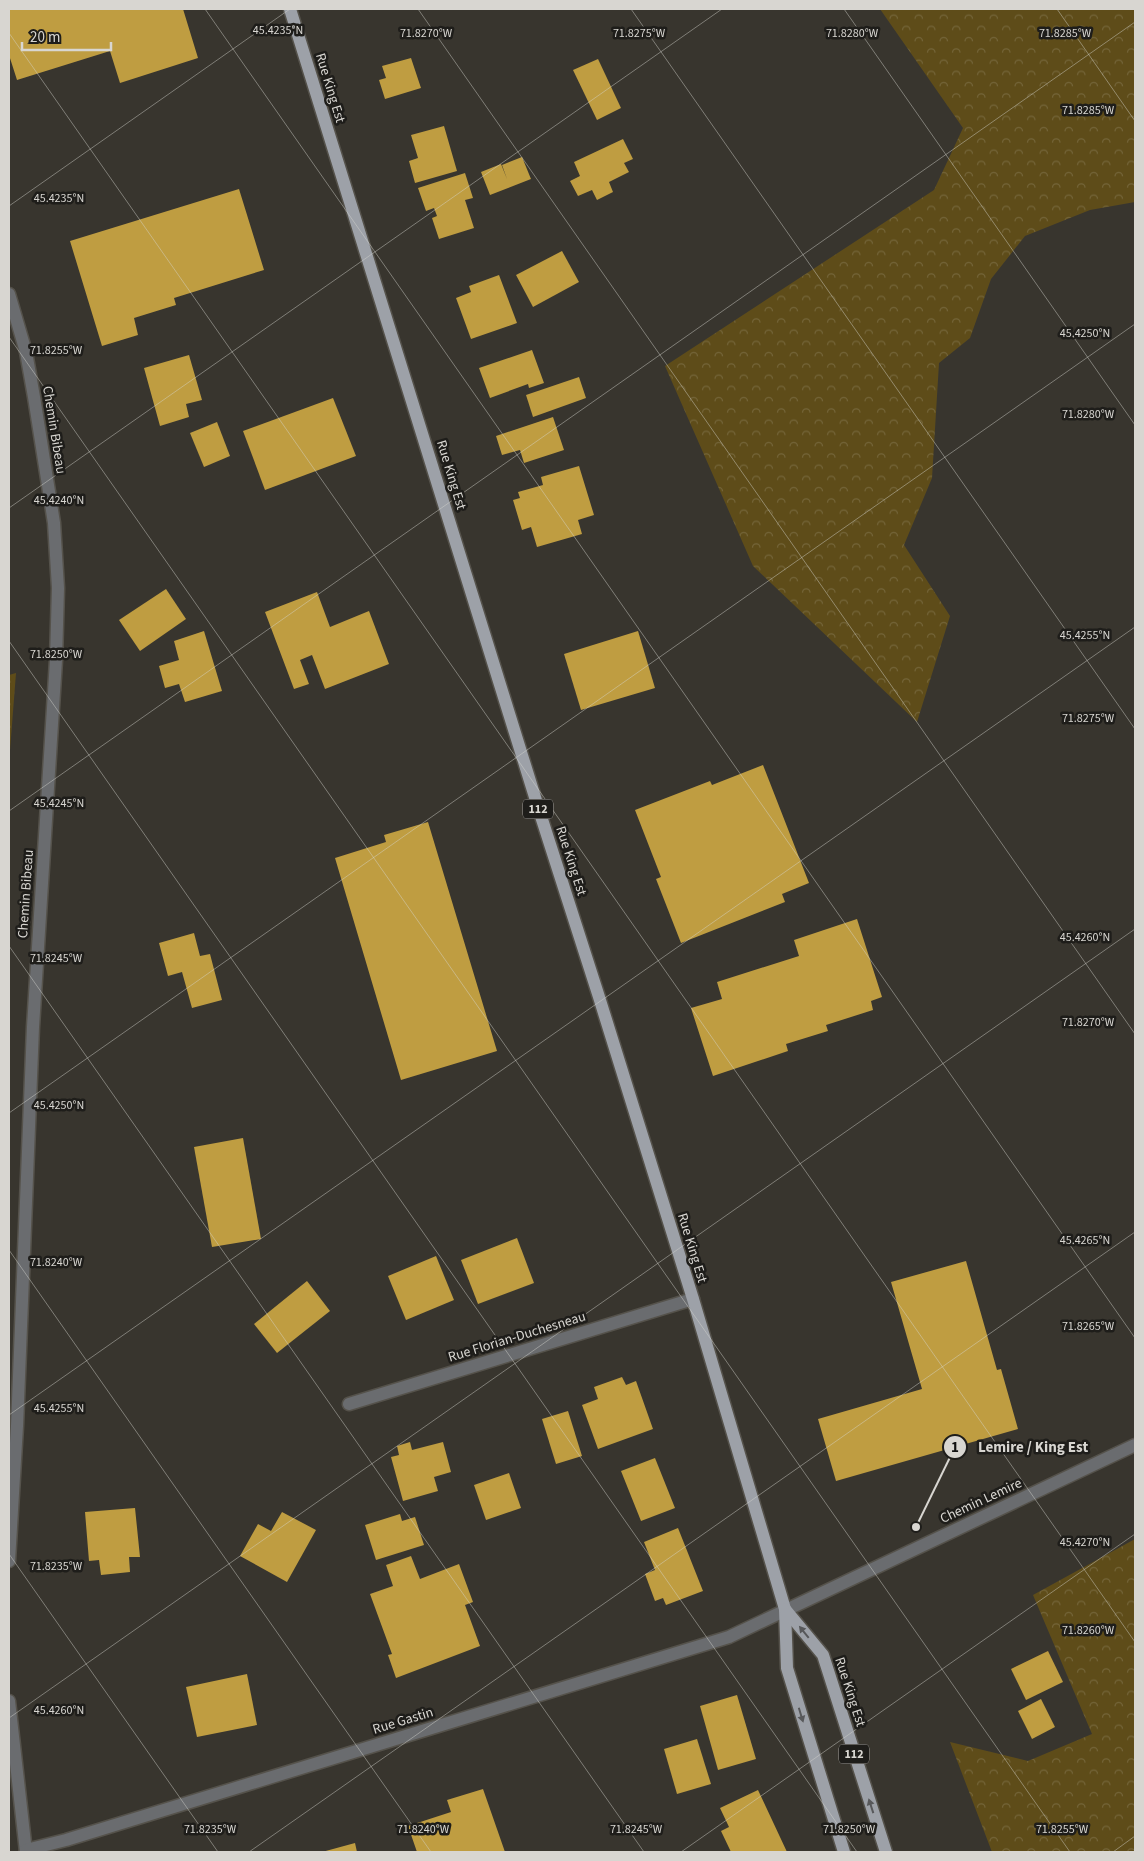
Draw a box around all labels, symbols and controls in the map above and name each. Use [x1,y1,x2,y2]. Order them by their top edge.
scale bar [22,20,111,52]
text: 45.4235°N [253,22,303,39]
text: 71.8270°W [400,25,453,42]
text: 71.8275°W [613,25,666,42]
text: 71.8280°W [826,25,879,42]
text: 71.8285°W [1039,25,1092,42]
text: 20 m [30,27,60,48]
street label: Rue King Est [310,51,350,126]
text: 71.8285°W [1062,102,1115,119]
text: 45.4235°N [34,190,84,207]
text: 45.4250°N [1060,325,1110,342]
text: 71.8255°W [30,342,83,359]
street label: Chemin Bibeau [37,385,71,475]
text: 71.8280°W [1062,406,1115,423]
street label: Rue King Est [431,438,471,513]
text: 45.4240°N [34,492,84,509]
text: 45.4255°N [1060,627,1110,644]
text: 71.8250°W [30,646,83,663]
text: 71.8275°W [1062,710,1115,727]
text: 45.4245°N [34,795,84,812]
road number: 112 [523,800,553,819]
street label: Rue King Est [550,824,592,899]
street label: Chemin Bibeau [13,849,39,939]
text: 45.4260°N [1060,929,1110,946]
text: 71.8245°W [30,950,83,967]
text: 71.8270°W [1062,1014,1115,1031]
text: 45.4250°N [34,1097,84,1114]
street label: Rue King Est [672,1211,712,1286]
text: 45.4265°N [1060,1232,1110,1249]
text: 71.8240°W [30,1254,83,1271]
street label: Rue Florian-Duchesneau [446,1307,588,1367]
text: 71.8265°W [1062,1318,1115,1335]
text: 45.4255°N [34,1400,84,1417]
callout: Lemire / King Est [943,1432,1098,1462]
text: 1 [951,1437,959,1458]
text: Lemire / King Est [978,1437,1088,1458]
street label: Chemin Lemire [937,1473,1025,1529]
text: 45.4270°N [1060,1534,1110,1551]
text: 71.8235°W [30,1558,83,1575]
text: 71.8260°W [1062,1622,1115,1639]
one-way arrow [798,1626,809,1639]
street label: Rue King Est [829,1655,871,1730]
text: 45.4260°N [34,1702,84,1719]
street label: Rue Gastin [370,1702,436,1740]
one-way arrow [798,1708,806,1723]
road number: 112 [839,1745,869,1764]
one-way arrow [866,1798,874,1813]
text: 71.8235°W [184,1821,237,1838]
text: 71.8240°W [397,1821,450,1838]
text: 71.8245°W [610,1821,663,1838]
text: 71.8250°W [823,1821,876,1838]
text: 71.8255°W [1036,1821,1089,1838]

